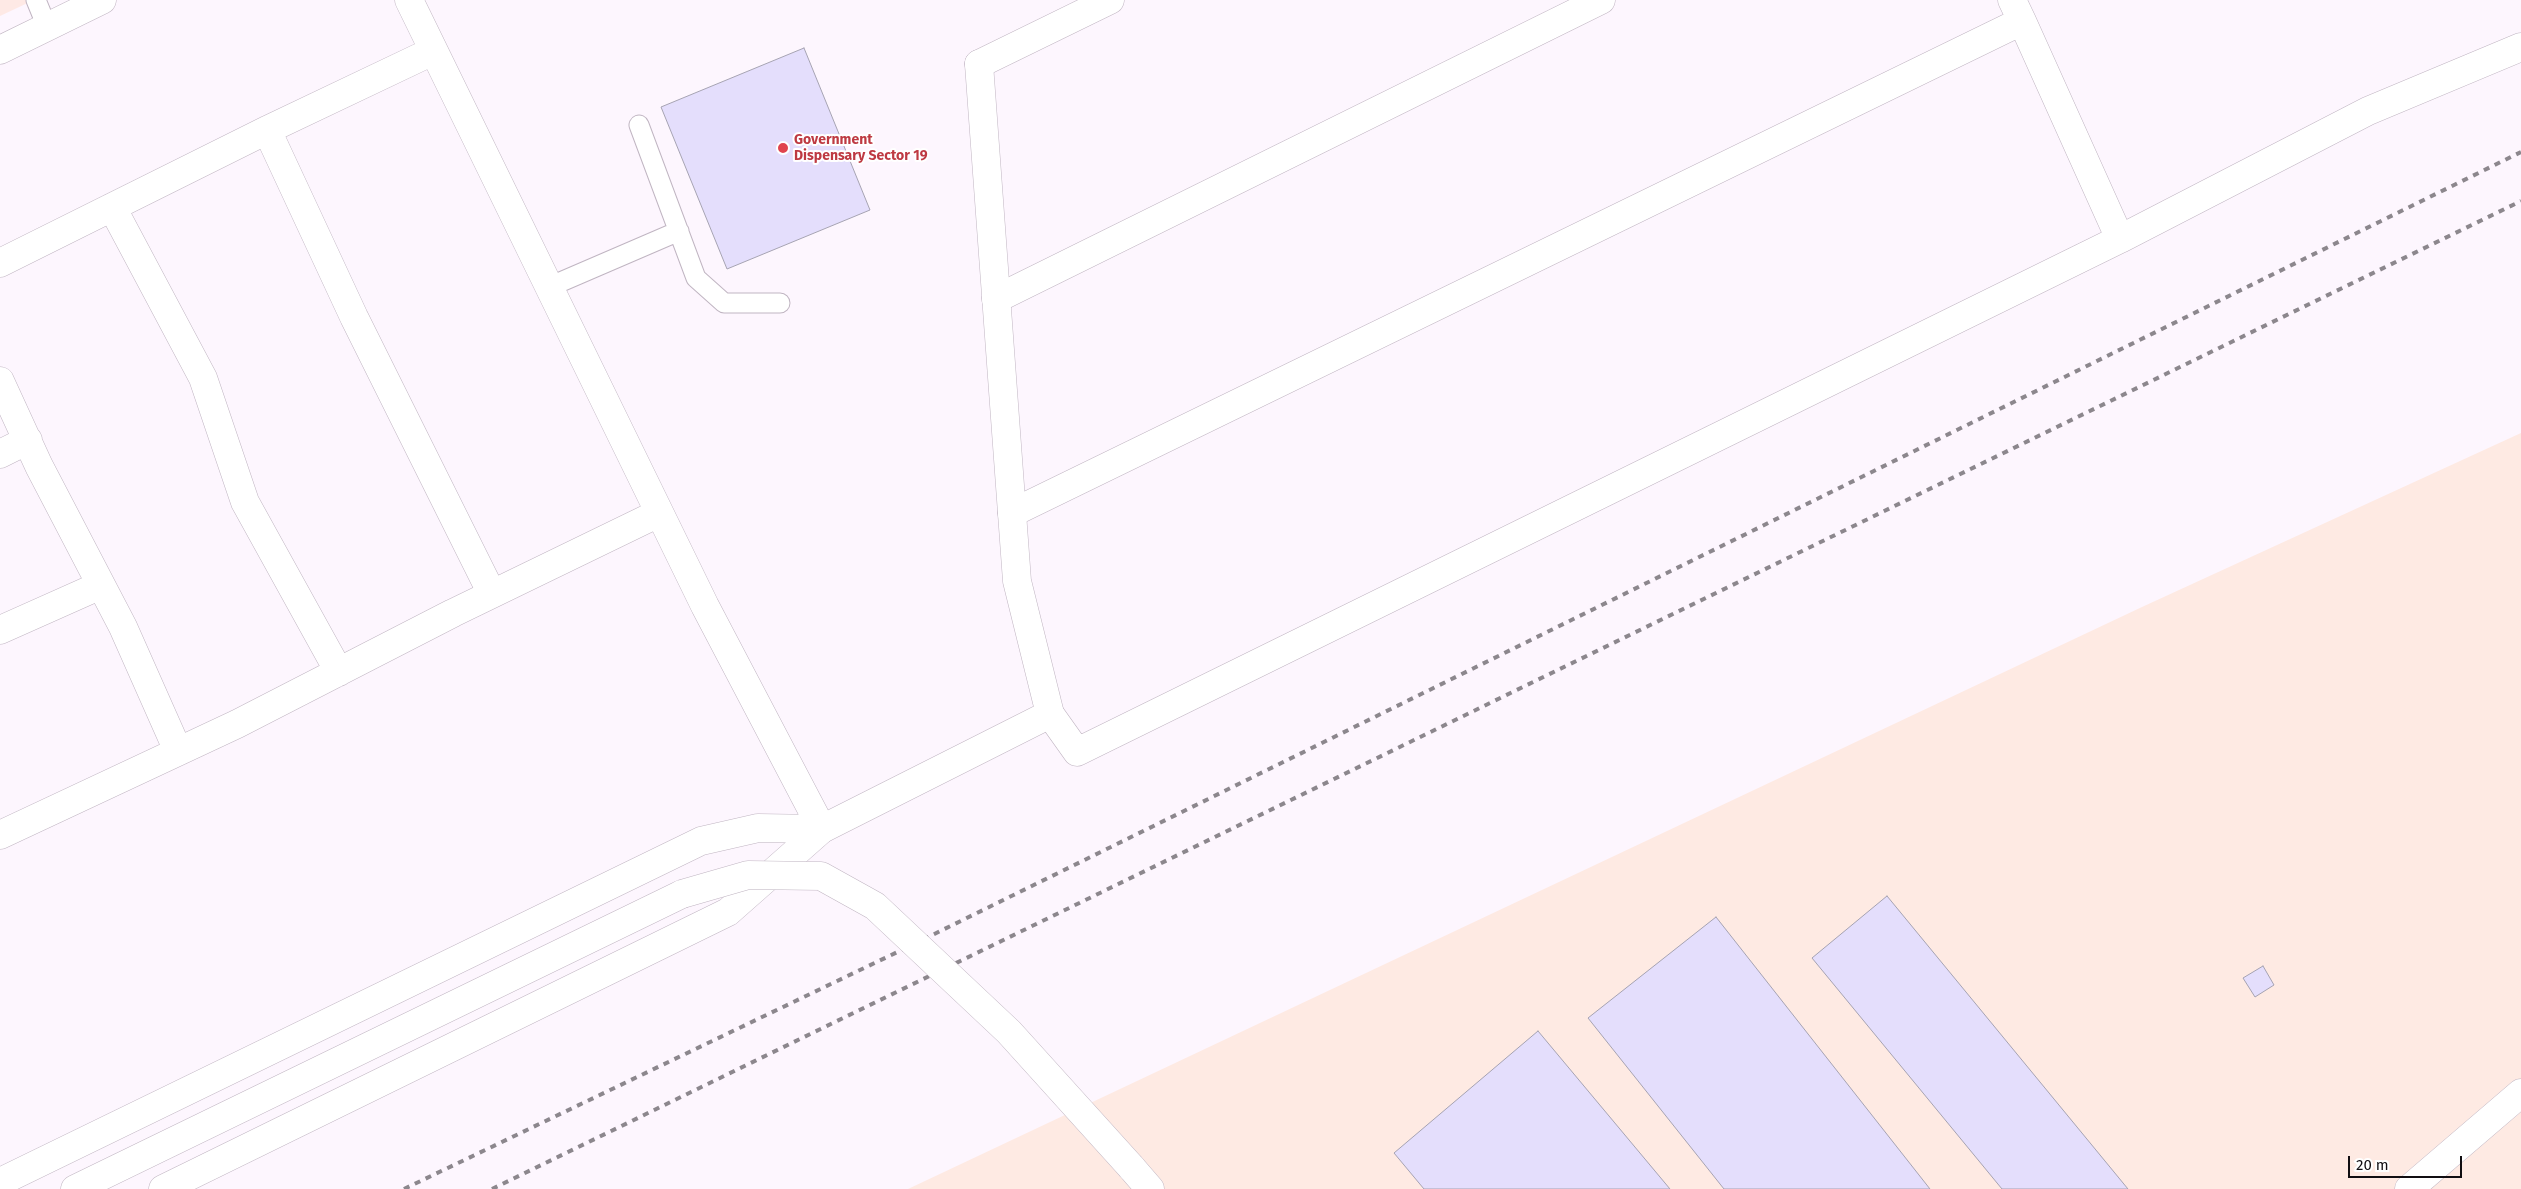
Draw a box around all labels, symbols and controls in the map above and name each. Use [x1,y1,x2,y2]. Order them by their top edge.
place label: Government Dispensary Sector 19 [794,132,928,164]
marker: Government Dispensary Sector 19 [776,141,790,155]
scale bar [2351,1146,2465,1178]
text: 20 m [2356,1156,2389,1174]

